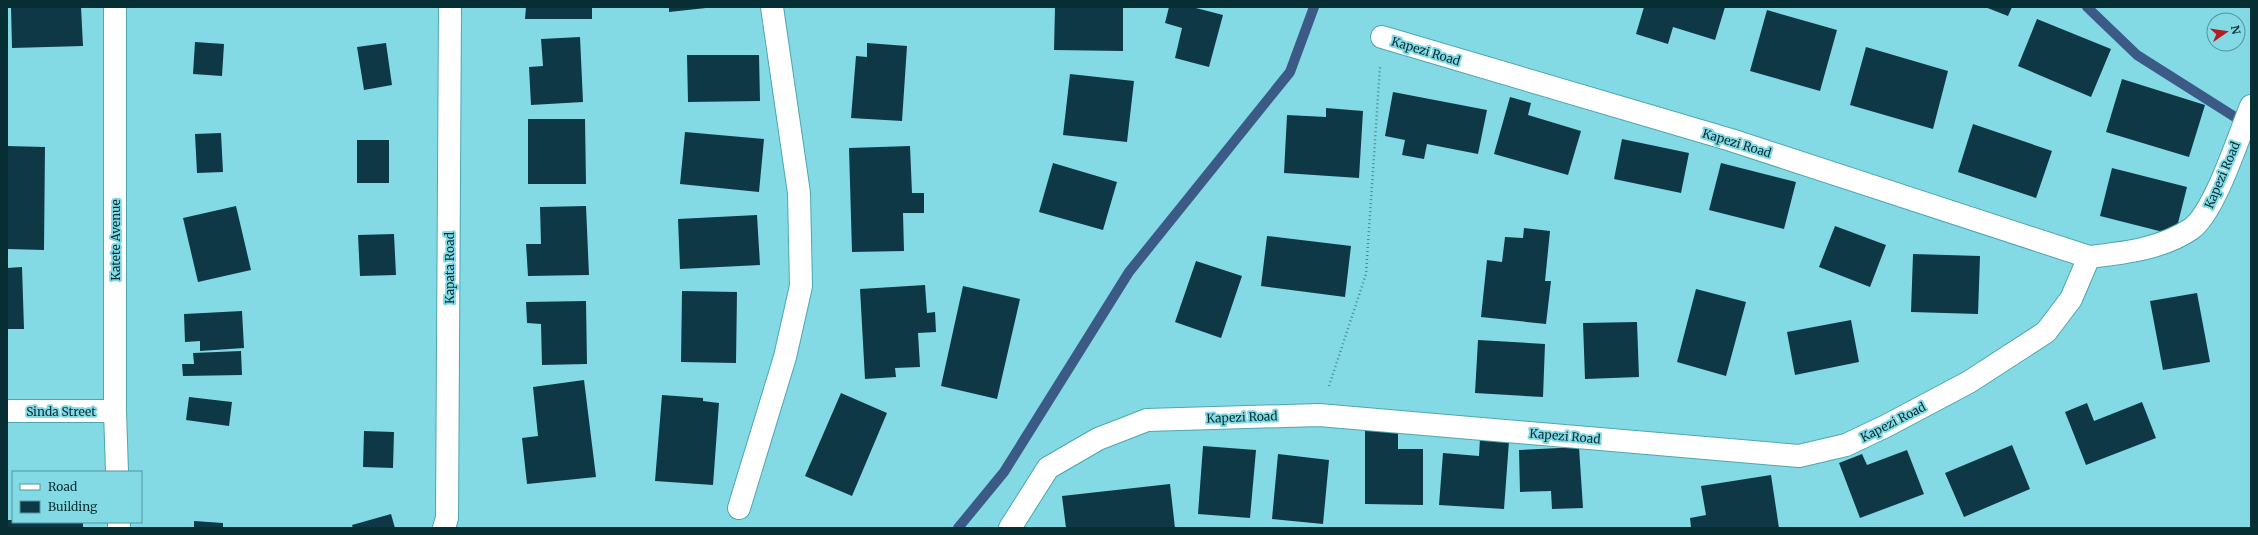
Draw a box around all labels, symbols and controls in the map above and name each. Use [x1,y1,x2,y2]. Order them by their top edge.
north arrow [2206,12,2246,52]
text: N [2228,24,2244,36]
street label: Kapezi Road [1390,33,1462,69]
street label: Kapezi Road [1701,125,1773,161]
street label: Kapezi Road [2201,139,2243,211]
street label: Katete Avenue [108,199,123,281]
street label: Kapata Road [442,232,457,304]
street label: Kapezi Road [1858,399,1928,445]
street label: Sinda Street [26,404,96,419]
street label: Kapezi Road [1206,408,1278,426]
street label: Kapezi Road [1529,425,1601,447]
legend [12,471,142,523]
text: Road [48,479,77,494]
text: Building [48,499,98,514]

